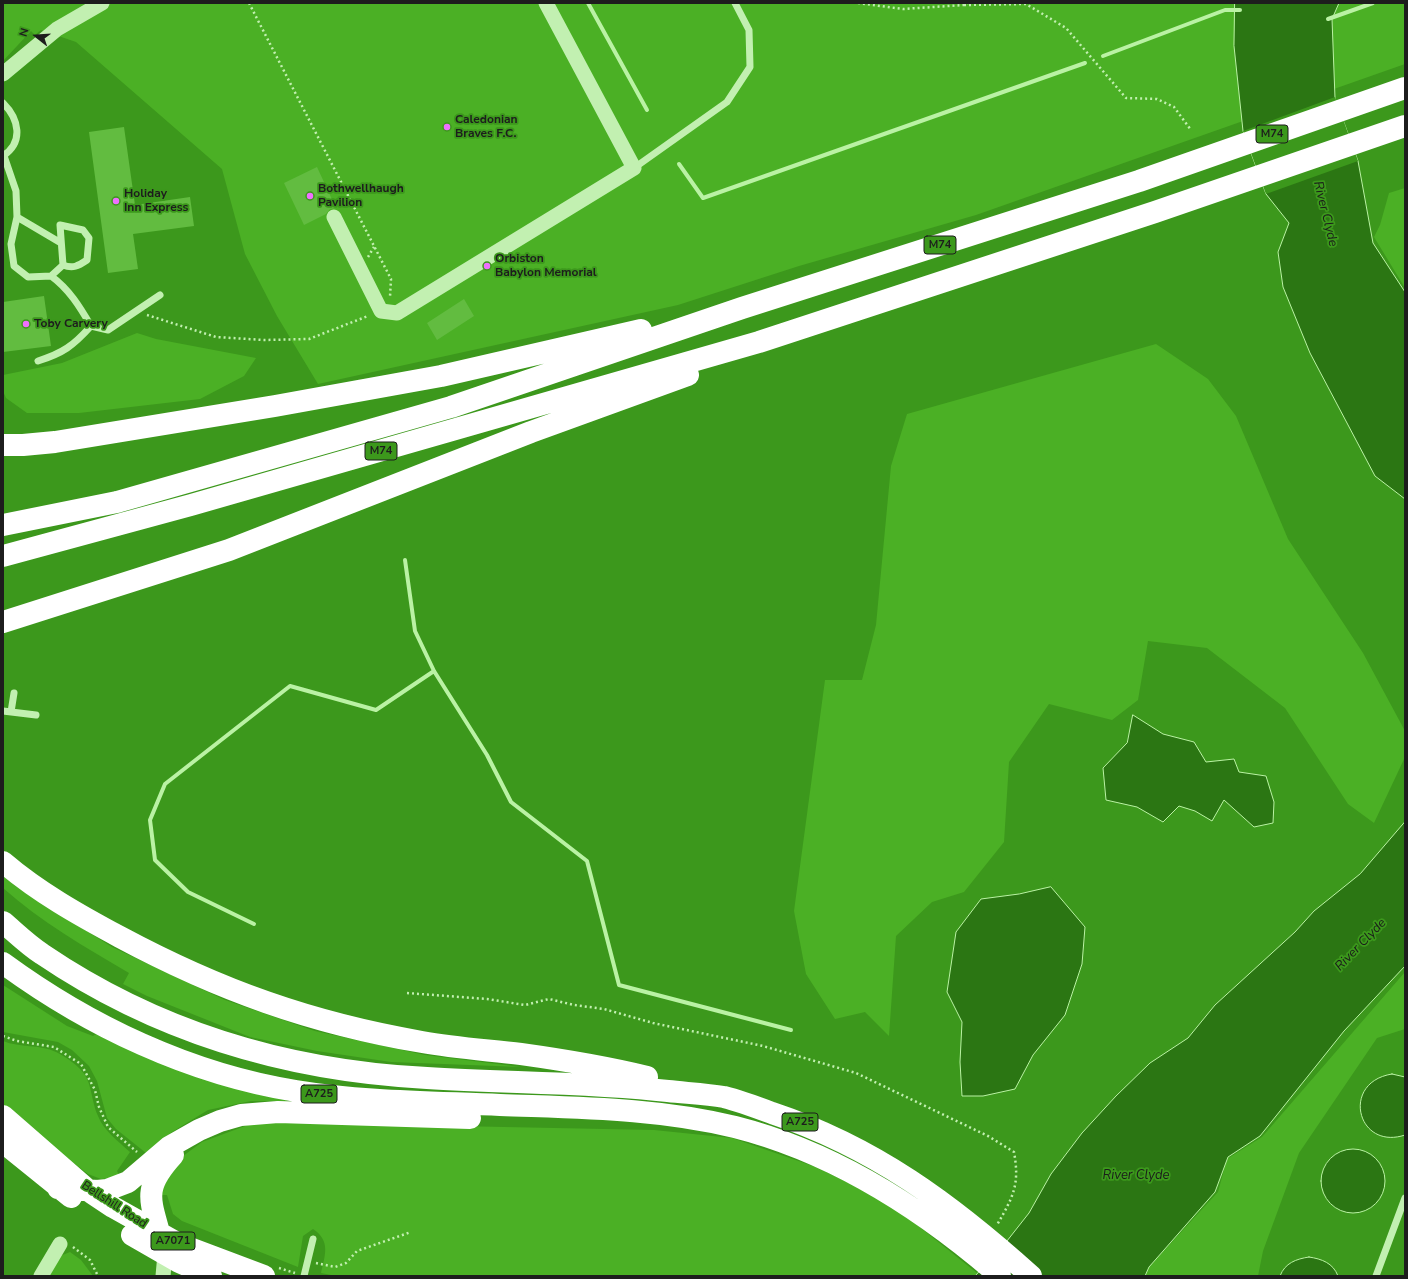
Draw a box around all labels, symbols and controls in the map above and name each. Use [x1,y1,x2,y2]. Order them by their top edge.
north arrow [16,16,56,56]
text: N [16,26,32,38]
place label: Caledonian Braves F.C. [455,113,518,141]
marker: Caledonian Braves F.C. [442,122,452,132]
road number: M74 [1256,125,1288,143]
water label: River Clyde [1309,180,1341,248]
place label: Bothwellhaugh Pavilion [318,182,404,210]
place label: Holiday Inn Express [124,187,188,215]
marker: Bothwellhaugh Pavilion [305,191,315,201]
marker: Holiday Inn Express [111,196,121,206]
road number: M74 [924,236,956,254]
place label: Orbiston Babylon Memorial [495,252,597,280]
marker: Orbiston Babylon Memorial [482,261,492,271]
place label: Toby Carvery [34,317,108,331]
marker: Toby Carvery [21,319,31,329]
road number: M74 [365,442,397,460]
water label: River Clyde [1332,916,1390,974]
road number: A725 [301,1085,337,1103]
road number: A725 [782,1113,818,1131]
water label: River Clyde [1103,1168,1169,1184]
street label: Bellshill Road [79,1179,149,1231]
road number: A7071 [151,1232,195,1250]

